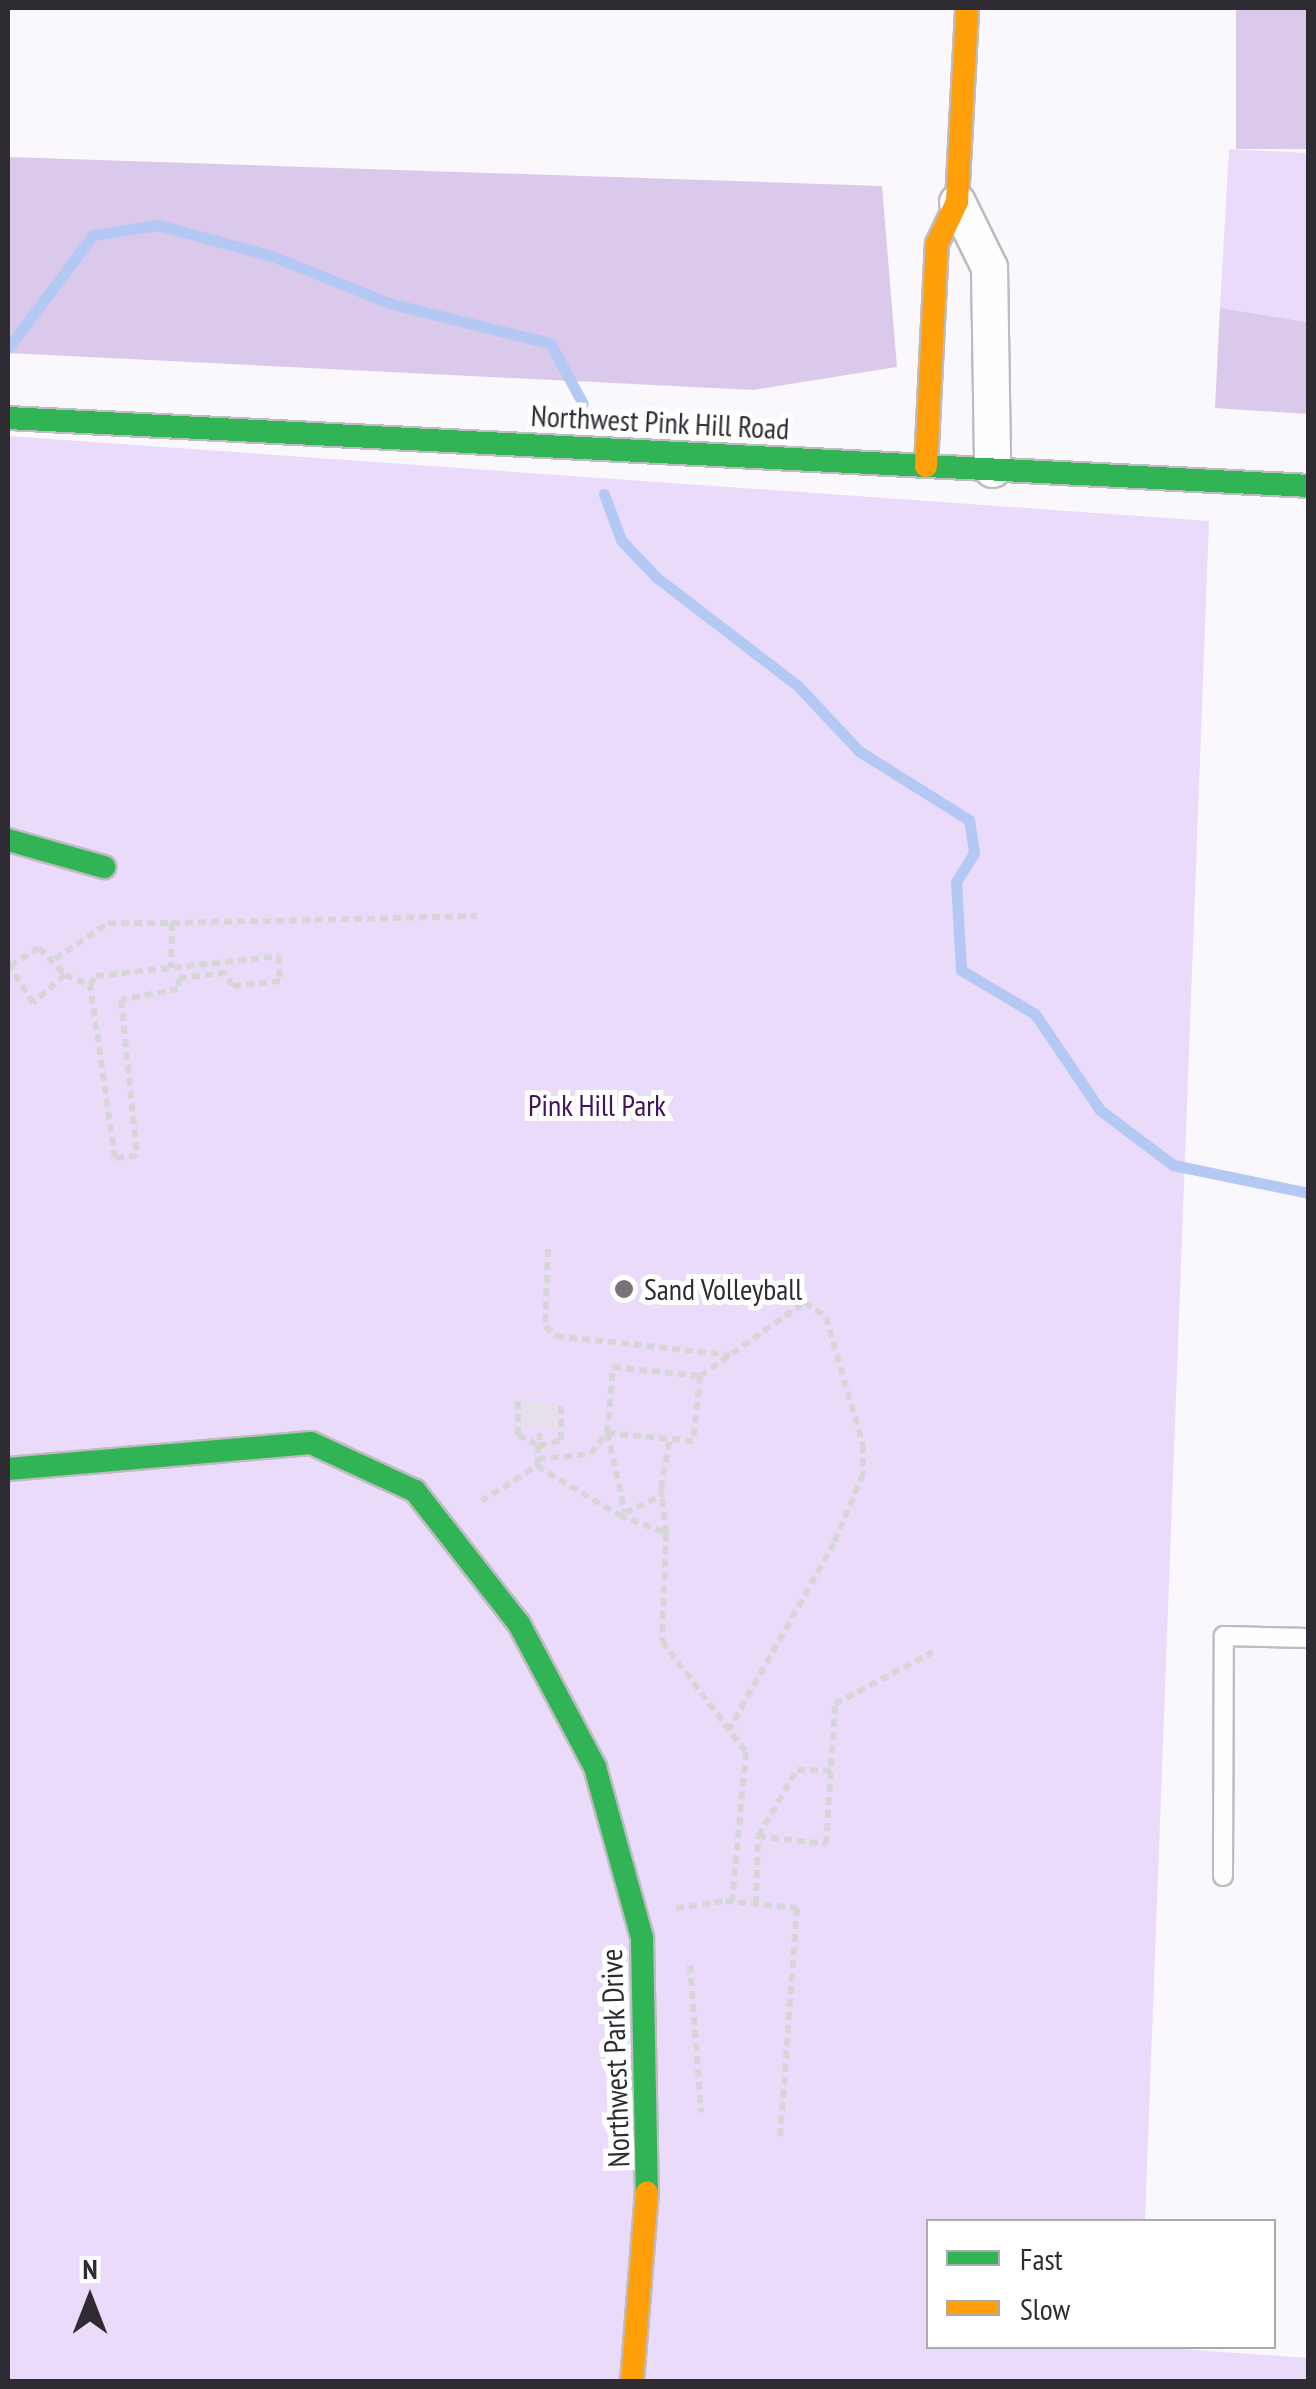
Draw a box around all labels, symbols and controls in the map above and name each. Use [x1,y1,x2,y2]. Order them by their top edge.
street label: Northwest Pink Hill Road [530,397,790,447]
park label: Pink Hill Park [528,1087,666,1123]
place label: Sand Volleyball [644,1271,803,1307]
marker: Sand Volleyball [613,1278,635,1300]
street label: Northwest Park Drive [593,1948,637,2168]
legend [926,2219,1276,2349]
text: Fast [1020,2239,1063,2278]
north arrow [40,2249,140,2349]
text: N [82,2250,98,2287]
text: Slow [1020,2289,1070,2328]

